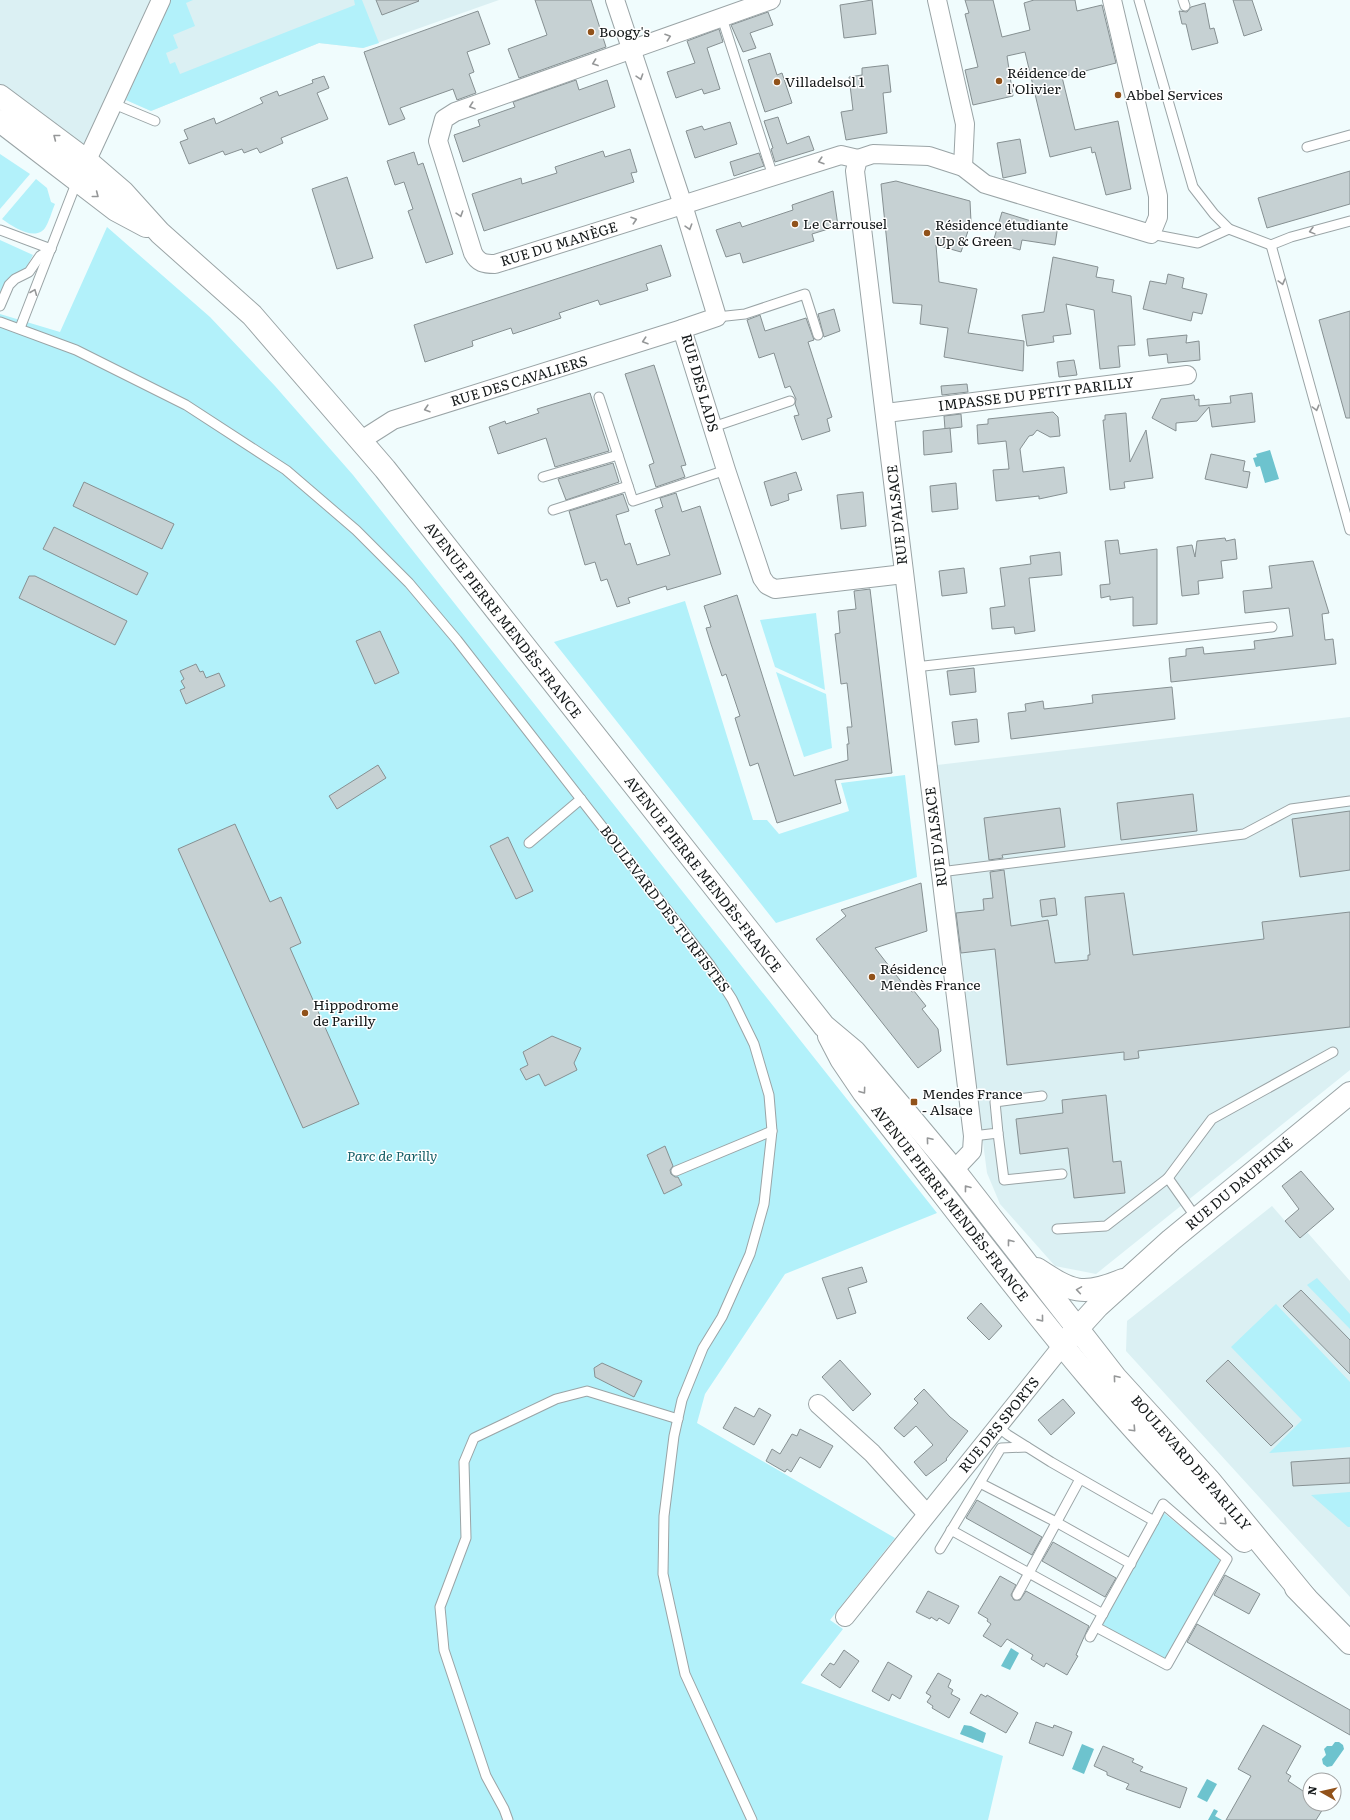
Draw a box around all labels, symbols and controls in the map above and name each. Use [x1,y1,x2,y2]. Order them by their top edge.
place label: Boogy's [599,21,650,41]
marker: Boogy's [586,27,596,37]
one-way arrow [664,33,671,41]
one-way arrow [591,58,598,66]
place label: Réidence de l'Olivier [1007,62,1086,98]
place label: Villadelsol 1 [785,71,865,91]
one-way arrow [635,73,644,80]
marker: Réidence de l'Olivier [994,76,1004,86]
marker: Villadelsol 1 [772,77,782,87]
place label: Abbel Services [1126,84,1223,104]
marker: Abbel Services [1113,90,1123,100]
one-way arrow [469,102,476,110]
one-way arrow [53,135,60,142]
one-way arrow [818,156,825,165]
one-way arrow [92,191,99,198]
one-way arrow [455,210,464,217]
place label: Le Carrousel [803,213,888,233]
place label: Résidence étudiante Up & Green [935,214,1068,250]
street label: RUE DU MANÈGE [498,216,620,270]
one-way arrow [630,216,637,225]
marker: Le Carrousel [790,219,800,229]
one-way arrow [684,223,693,230]
one-way arrow [1309,226,1316,235]
marker: Résidence étudiante Up & Green [922,228,932,238]
one-way arrow [1277,279,1285,286]
one-way arrow [29,289,37,296]
street label: RUE DES LADS [677,331,725,434]
one-way arrow [642,336,649,345]
street label: RUE DES CAVALIERS [448,350,590,410]
street label: IMPASSE DU PETIT PARILLY [937,371,1135,415]
one-way arrow [424,404,431,413]
one-way arrow [1311,404,1320,411]
street label: RUE D'ALSACE [881,464,911,566]
street label: AVENUE PIERRE MENDÈS-FRANCE [421,517,587,722]
street label: AVENUE PIERRE MENDÈS-FRANCE [621,771,787,976]
street label: RUE D'ALSACE [919,786,951,888]
street label: BOULEVARD DES TURFISTES [596,821,735,996]
place label: Résidence Mendès France [880,958,980,994]
marker: Résidence Mendès France [867,972,877,982]
place label: Hippodrome de Parilly [313,994,399,1030]
marker: Hippodrome de Parilly [300,1008,310,1018]
place label: Mendes France - Alsace [922,1083,1022,1119]
one-way arrow [858,1086,865,1093]
marker: Mendes France - Alsace [909,1097,919,1107]
street label: AVENUE PIERRE MENDÈS-FRANCE [868,1100,1034,1305]
street label: RUE DU DAUPHINÉ [1180,1132,1296,1234]
one-way arrow [927,1138,934,1145]
park label: Parc de Parilly [347,1145,437,1165]
one-way arrow [965,1185,972,1192]
one-way arrow [1008,1239,1015,1246]
one-way arrow [1076,1286,1082,1295]
one-way arrow [1036,1314,1043,1321]
street label: RUE DES SPORTS [953,1372,1043,1477]
one-way arrow [1113,1375,1120,1383]
street label: BOULEVARD DE PARILLY [1127,1390,1256,1535]
one-way arrow [1128,1424,1135,1432]
one-way arrow [1219,1517,1226,1524]
north arrow [1302,1772,1342,1812]
text: N [1303,1785,1320,1796]

